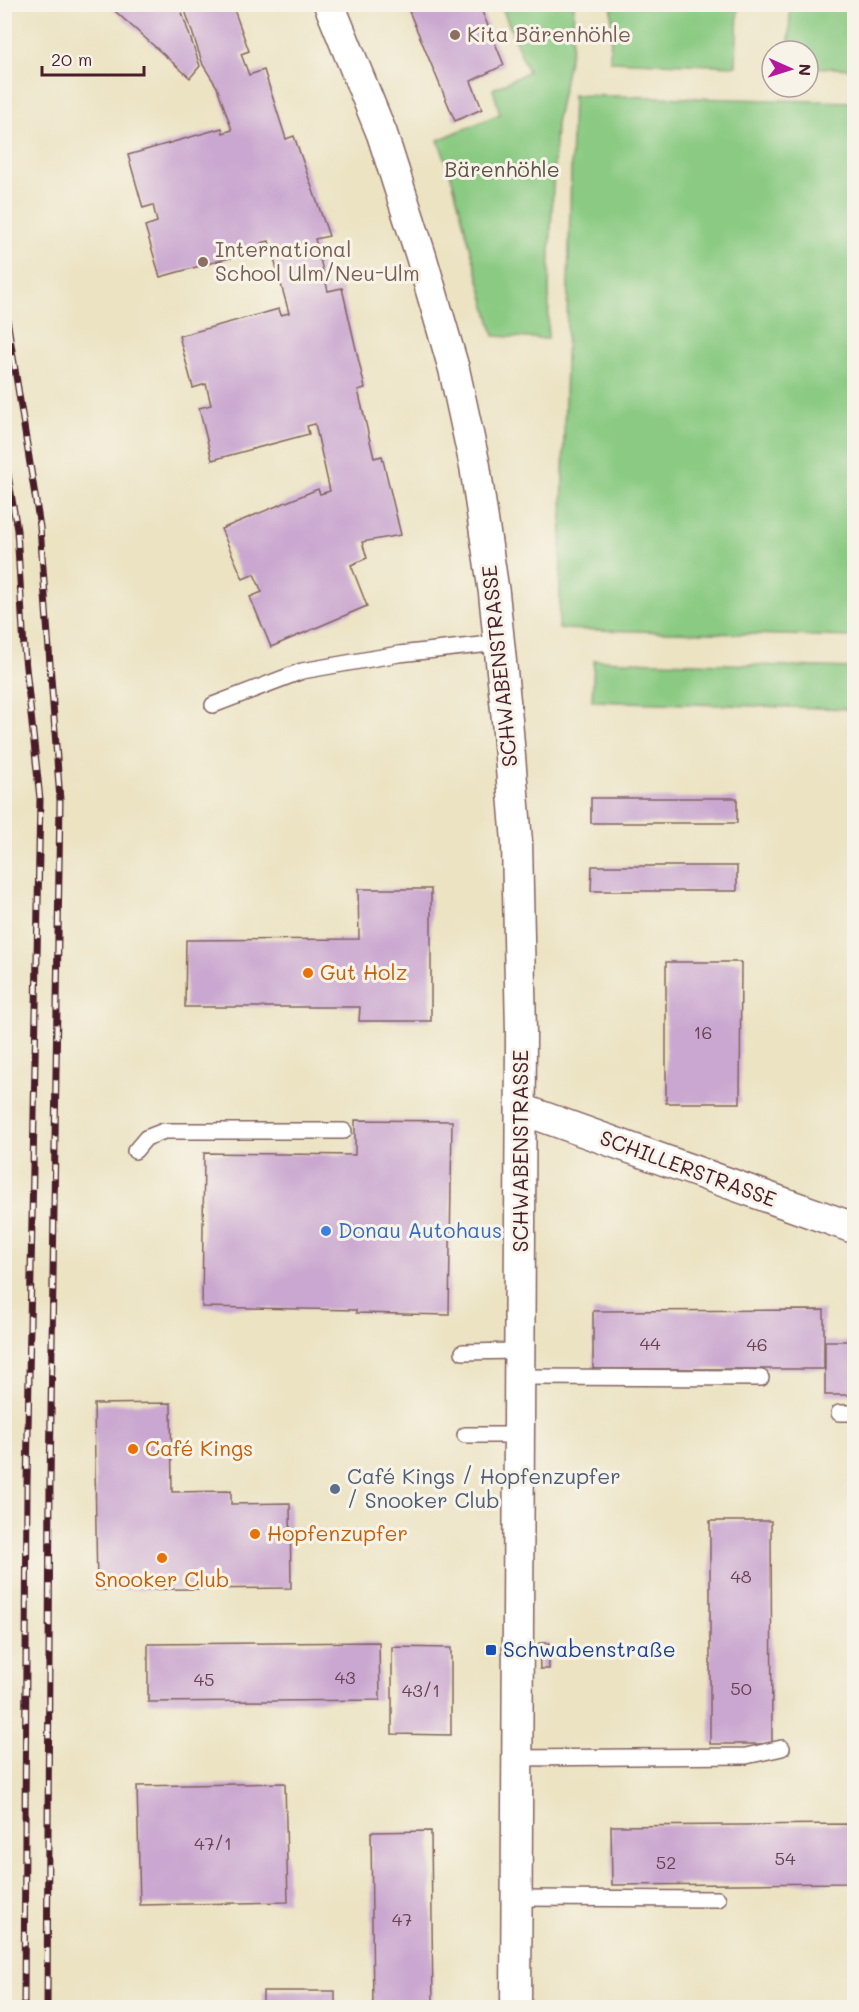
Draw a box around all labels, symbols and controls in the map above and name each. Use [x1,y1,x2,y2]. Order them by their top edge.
place label: Kita Bärenhöhle [467,20,631,47]
marker: Kita Bärenhöhle [448,28,462,42]
scale bar [42,39,144,77]
north arrow [760,39,820,99]
text: 20 m [51,47,92,71]
text: N [795,63,816,76]
park label: Bärenhöhle [444,155,560,182]
place label: International School Ulm/Neu-Ulm [215,235,420,286]
marker: International School Ulm/Neu-Ulm [196,255,210,269]
street label: SCHWABENSTRASSE [474,564,523,768]
place label: Gut Holz [320,958,407,985]
marker: Gut Holz [301,966,315,980]
house number: 16 [694,1020,712,1044]
street label: SCHWABENSTRASSE [506,1050,533,1252]
street label: SCHILLERSTRASSE [597,1123,780,1212]
place label: Donau Autohaus [338,1216,502,1243]
marker: Donau Autohaus [319,1224,333,1238]
house number: 44 [639,1331,661,1355]
house number: 46 [746,1332,768,1356]
place label: Café Kings [145,1434,253,1461]
marker: Café Kings [126,1442,140,1456]
place label: Café Kings / Hopfenzupfer / Snooker Club [347,1462,621,1513]
marker: Café Kings / Hopfenzupfer / Snooker Club [328,1482,342,1496]
place label: Hopfenzupfer [267,1519,408,1546]
marker: Hopfenzupfer [248,1527,262,1541]
marker: Snooker Club [155,1551,169,1565]
house number: 48 [730,1564,752,1588]
place label: Snooker Club [95,1565,229,1592]
place label: Schwabenstraße [503,1635,676,1662]
marker: Schwabenstraße [484,1643,498,1657]
house number: 43 [334,1665,356,1689]
house number: 45 [193,1667,215,1691]
house number: 50 [730,1676,752,1700]
house number: 43/1 [402,1678,440,1702]
house number: 47/1 [194,1831,232,1855]
house number: 54 [774,1846,796,1870]
house number: 52 [656,1850,676,1874]
house number: 47 [392,1907,412,1931]

